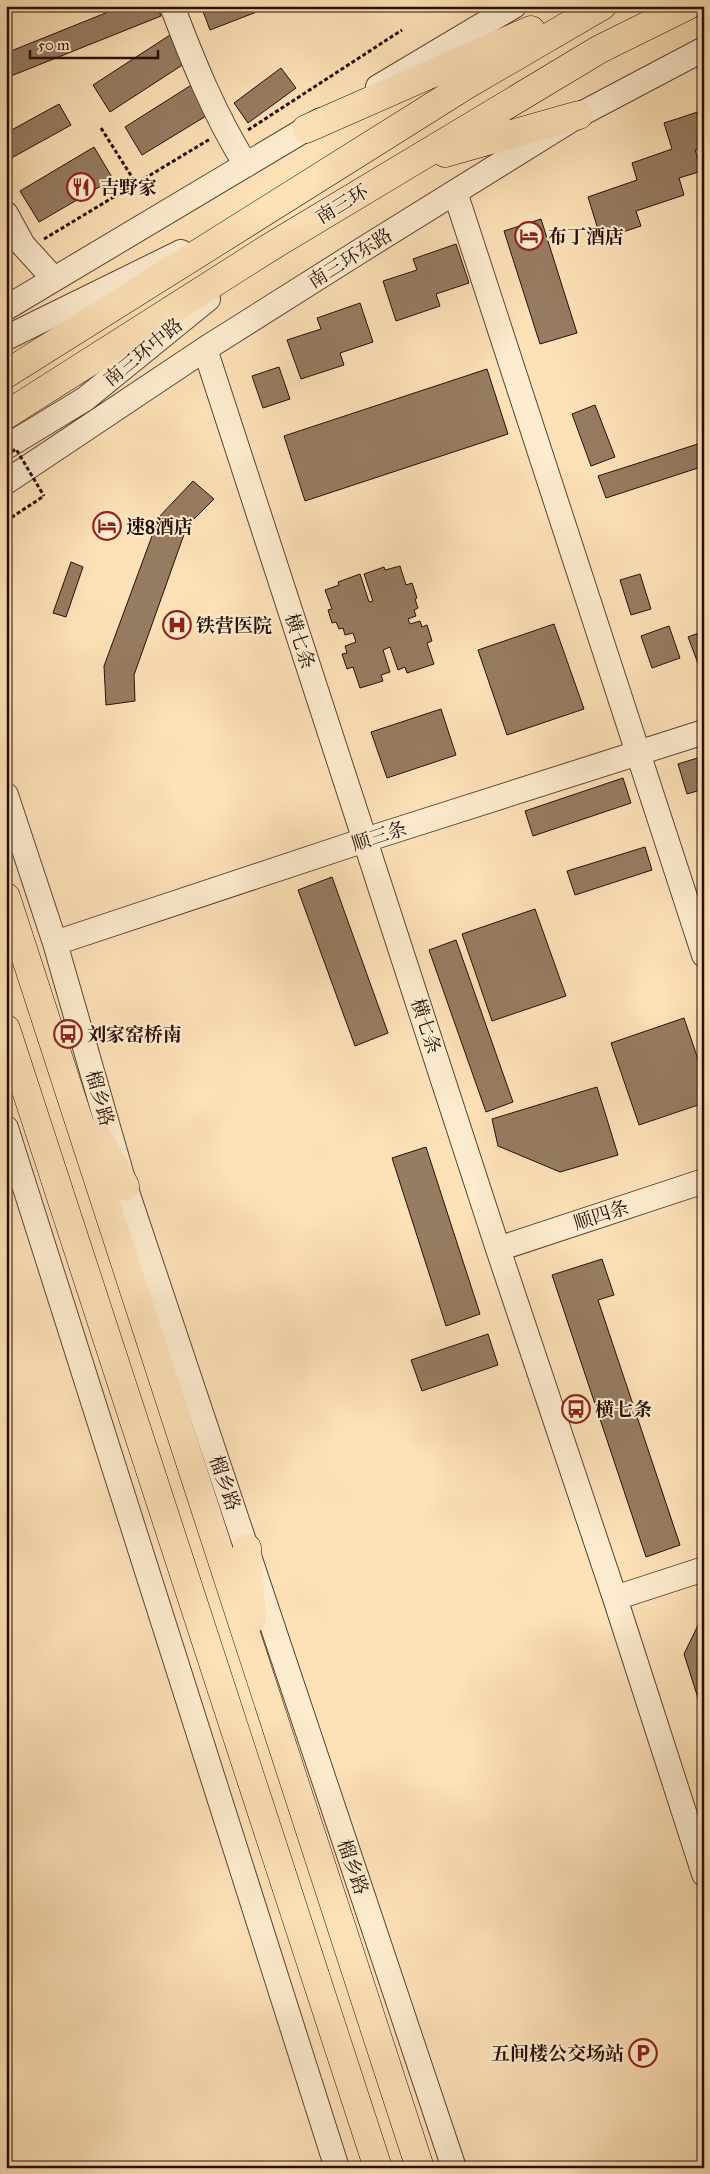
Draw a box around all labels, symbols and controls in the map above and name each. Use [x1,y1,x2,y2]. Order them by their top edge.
scale bar [30,28,158,60]
text: 50 m [38,36,70,54]
restaurant icon: 吉野家 [66,172,96,202]
place label: 吉野家 [100,176,157,199]
street label: 南三环 [312,179,372,229]
hotel icon: 布丁酒店 [514,221,544,251]
street label: 南三环东路 [304,223,396,293]
place label: 布丁酒店 [548,225,624,248]
street label: 南三环中路 [99,313,187,391]
hotel icon: 速8酒店 [92,511,122,541]
place label: 速8酒店 [126,515,193,538]
hospital icon: 铁营医院 [162,610,192,640]
street label: 横七条 [280,610,320,672]
place label: 铁营医院 [196,614,272,637]
street label: 顺三条 [348,816,410,856]
street label: 横七条 [406,995,446,1057]
bus stop icon: 刘家窑桥南 [53,1019,83,1049]
place label: 刘家窑桥南 [87,1023,182,1046]
street label: 榴乡路 [81,1067,119,1129]
street label: 顺四条 [570,1195,632,1235]
bus stop icon: 横七条 [561,1394,591,1424]
place label: 横七条 [595,1398,652,1421]
street label: 榴乡路 [205,1452,245,1514]
street label: 榴乡路 [333,1836,373,1898]
parking icon: 五间楼公交场站 [628,2038,658,2068]
place label: 五间楼公交场站 [491,2042,624,2065]

